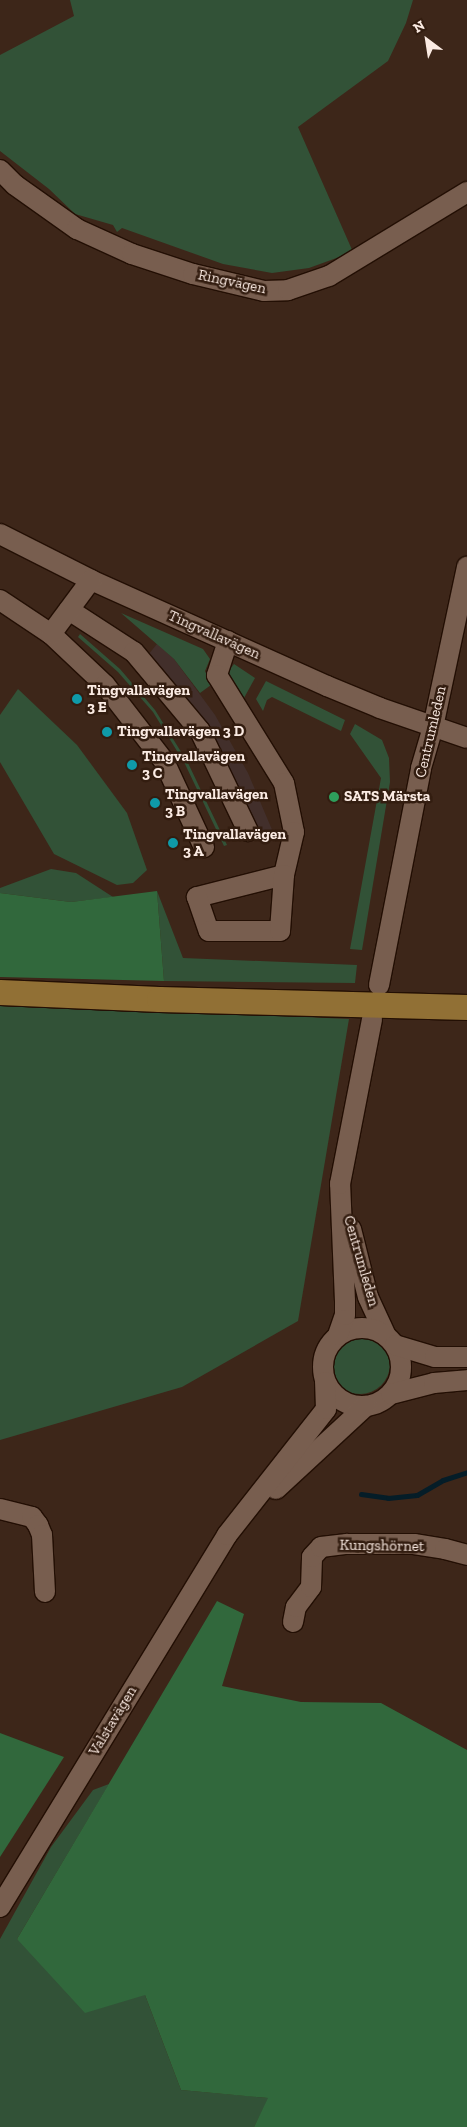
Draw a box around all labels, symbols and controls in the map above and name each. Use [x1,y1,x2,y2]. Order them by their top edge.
north arrow [402,15,452,65]
text: N [410,17,428,37]
street label: Ringvägen [196,266,268,298]
street label: Tingvallavägen [165,607,263,663]
place label: Tingvallavägen 3 E [87,681,190,716]
street label: Centrumleden [412,684,450,780]
marker: Tingvallavägen 3 E [71,693,83,705]
place label: Tingvallavägen 3 D [117,723,244,741]
marker: Tingvallavägen 3 D [101,726,113,738]
place label: Tingvallavägen 3 C [142,747,245,782]
marker: Tingvallavägen 3 C [126,759,138,771]
place label: Tingvallavägen 3 B [165,785,268,820]
place label: SATS Märsta [344,788,430,806]
marker: SATS Märsta [328,791,340,803]
marker: Tingvallavägen 3 B [149,797,161,809]
place label: Tingvallavägen 3 A [183,825,286,860]
marker: Tingvallavägen 3 A [167,837,179,849]
street label: Centrumleden [339,1214,383,1308]
street label: Kungshörnet [339,1536,425,1556]
street label: Valstavägen [85,1683,141,1759]

